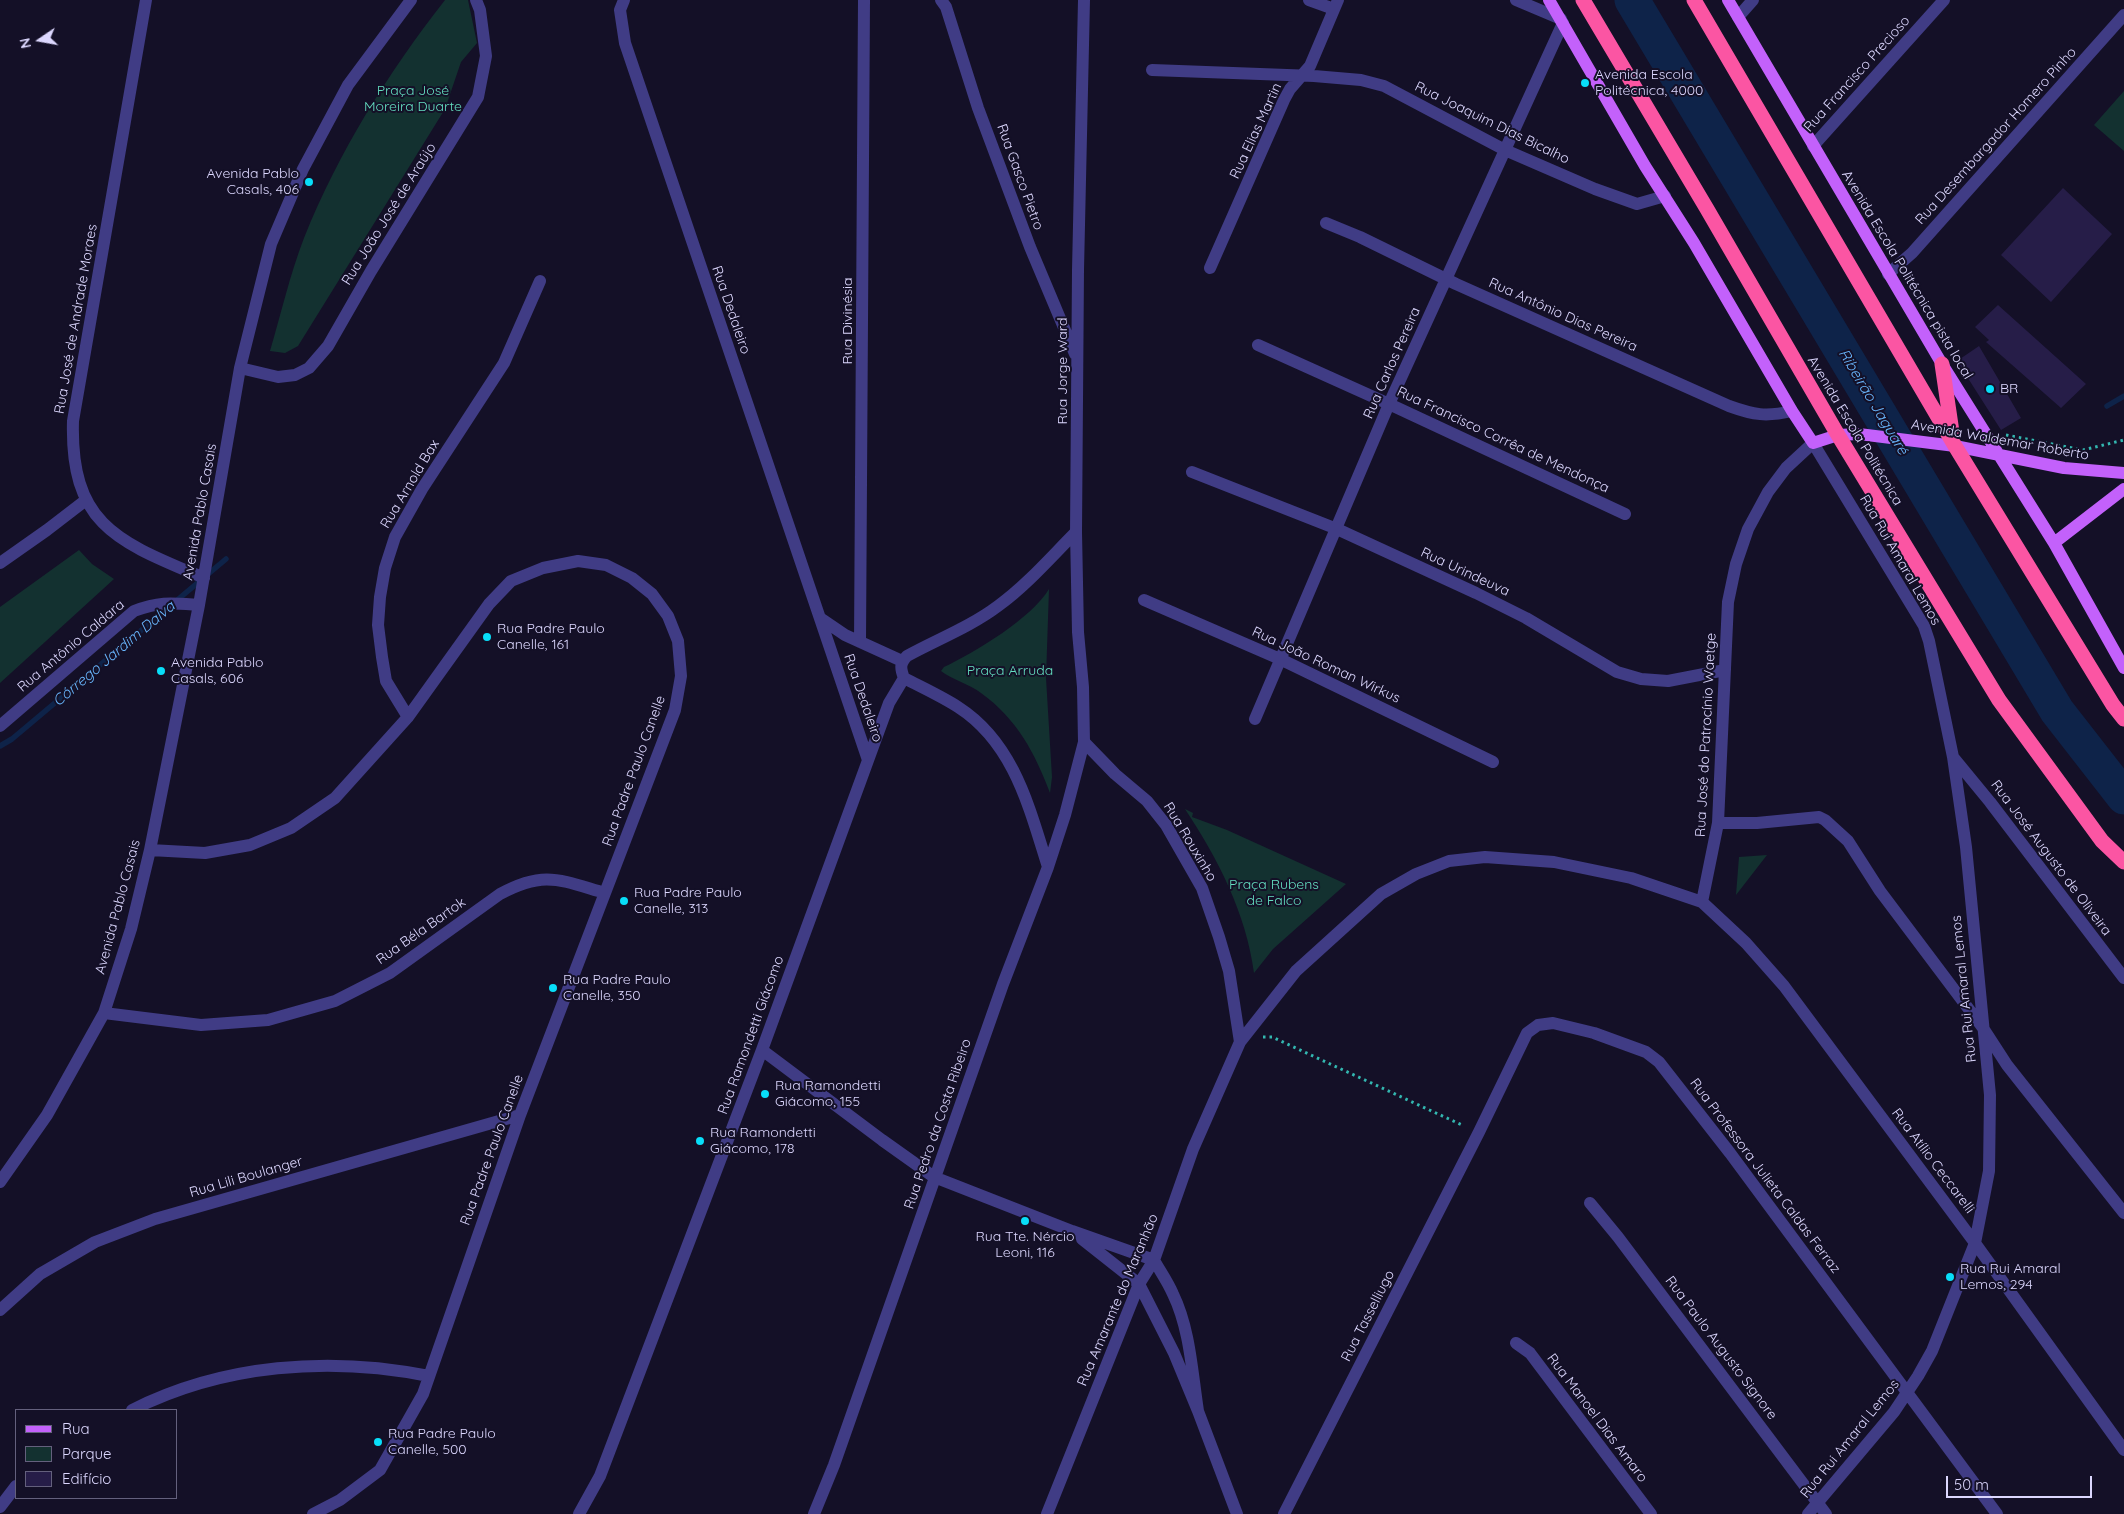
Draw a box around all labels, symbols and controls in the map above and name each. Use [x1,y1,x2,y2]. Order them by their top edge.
street label: Rua Francisco Precioso [1800,12,1914,136]
north arrow [15,15,65,65]
text: N [15,36,35,50]
street label: Rua Desembargador Homero Pinho [1912,44,2080,228]
place label: Avenida Escola Politécnica, 4000 [1595,67,1703,100]
marker: Avenida Escola Politécnica, 4000 [1579,77,1591,89]
street label: Rua Joaquim Dias Bicalho [1412,78,1572,168]
street label: Rua Elias Martin [1226,80,1286,182]
park label: Praça José Moreira Duarte [364,83,462,115]
street label: Rua Gasco Pietro [993,122,1047,232]
street label: Rua João José de Araújo [338,140,440,288]
place label: Avenida Pablo Casals, 406 [206,166,299,198]
street label: Avenida Escola Politécnica pista local [1838,168,1976,382]
marker: Avenida Pablo Casals, 406 [303,176,315,188]
street label: Rua José de Andrade Moraes [51,223,101,415]
street label: Rua Dedaleiro [708,264,754,356]
street label: Rua Antônio Dias Pereira [1486,275,1640,355]
street label: Rua Divinésia [840,277,856,365]
street label: Rua Carlos Pereira [1360,305,1424,421]
street label: Rua Jorge Ward [1055,318,1071,424]
water label: Ribeirão Jaguaré [1834,346,1912,458]
street label: Avenida Escola Politécnica [1804,353,1906,509]
place label: BR [2000,381,2018,397]
street label: Rua Francisco Corrêa de Mendonça [1394,383,1612,497]
marker: BR [1984,383,1996,395]
street label: Avenida Waldemar Roberto [1910,416,2090,464]
street label: Rua Arnold Bax [377,437,443,531]
street label: Avenida Pablo Casais [180,442,220,582]
street label: Rua Rui Amaral Lemos [1856,492,1944,628]
street label: Rua Urindeuva [1418,544,1512,600]
street label: Rua Antônio Caldara [14,596,128,696]
water label: Córrego Jardim Dalva [49,598,179,710]
place label: Rua Padre Paulo Canelle, 161 [497,621,605,654]
street label: Rua João Roman Wirkus [1249,623,1403,707]
marker: Rua Padre Paulo Canelle, 161 [481,631,493,643]
street label: Rua José do Patrocínio Waetge [1692,632,1720,838]
street label: Rua Dedaleiro [840,652,886,744]
place label: Avenida Pablo Casals, 606 [171,655,264,688]
park label: Praça Arruda [967,663,1053,679]
marker: Avenida Pablo Casals, 606 [155,665,167,677]
street label: Rua Padre Paulo Canelle [599,693,669,849]
street label: Rua José Augusto de Oliveira [1987,777,2115,939]
street label: Rua Rouxinho [1160,799,1220,885]
street label: Avenida Pablo Casais [92,838,144,976]
park label: Praça Rubens de Falco [1229,877,1319,910]
place label: Rua Padre Paulo Canelle, 313 [634,885,742,918]
street label: Rua Béla Bartok [373,894,469,968]
marker: Rua Padre Paulo Canelle, 313 [618,895,630,907]
street label: Rua Rui Amaral Lemos [1948,915,1980,1063]
street label: Rua Ramondetti Giácomo [714,953,788,1117]
place label: Rua Padre Paulo Canelle, 350 [563,972,671,1004]
marker: Rua Padre Paulo Canelle, 350 [547,982,559,994]
street label: Rua Pedro da Costa Ribeiro [901,1037,975,1211]
street label: Rua Padre Paulo Canelle [457,1072,527,1228]
street label: Rua Professora Julieta Caldas Ferraz [1686,1075,1844,1277]
place label: Rua Ramondetti Giácomo, 155 [775,1078,881,1110]
marker: Rua Ramondetti Giácomo, 155 [759,1088,771,1100]
street label: Rua Atílio Ceccarelli [1888,1105,1978,1217]
place label: Rua Ramondetti Giácomo, 178 [710,1125,816,1158]
marker: Rua Ramondetti Giácomo, 178 [694,1135,706,1147]
street label: Rua Lili Boulanger [187,1153,305,1201]
street label: Rua Amarante do Maranhão [1074,1211,1162,1389]
marker: Rua Tte. Nércio Leoni, 116 [1019,1215,1031,1227]
place label: Rua Tte. Nércio Leoni, 116 [976,1229,1074,1262]
place label: Rua Rui Amaral Lemos, 294 [1960,1261,2061,1294]
street label: Rua Tasselliugo [1338,1268,1398,1364]
marker: Rua Rui Amaral Lemos, 294 [1944,1271,1956,1283]
street label: Rua Paulo Augusto Signore [1661,1273,1781,1423]
street label: Rua Manoel Dias Amaro [1543,1350,1651,1486]
street label: Rua Rui Amaral Lemos [1797,1376,1903,1502]
legend [15,1409,178,1499]
text: Rua [62,1419,90,1438]
place label: Rua Padre Paulo Canelle, 500 [388,1426,496,1458]
marker: Rua Padre Paulo Canelle, 500 [372,1436,384,1448]
text: Parque [62,1444,112,1463]
scale bar [1949,1466,2095,1498]
text: Edifício [62,1469,111,1488]
text: 50 m [1954,1475,1989,1494]

